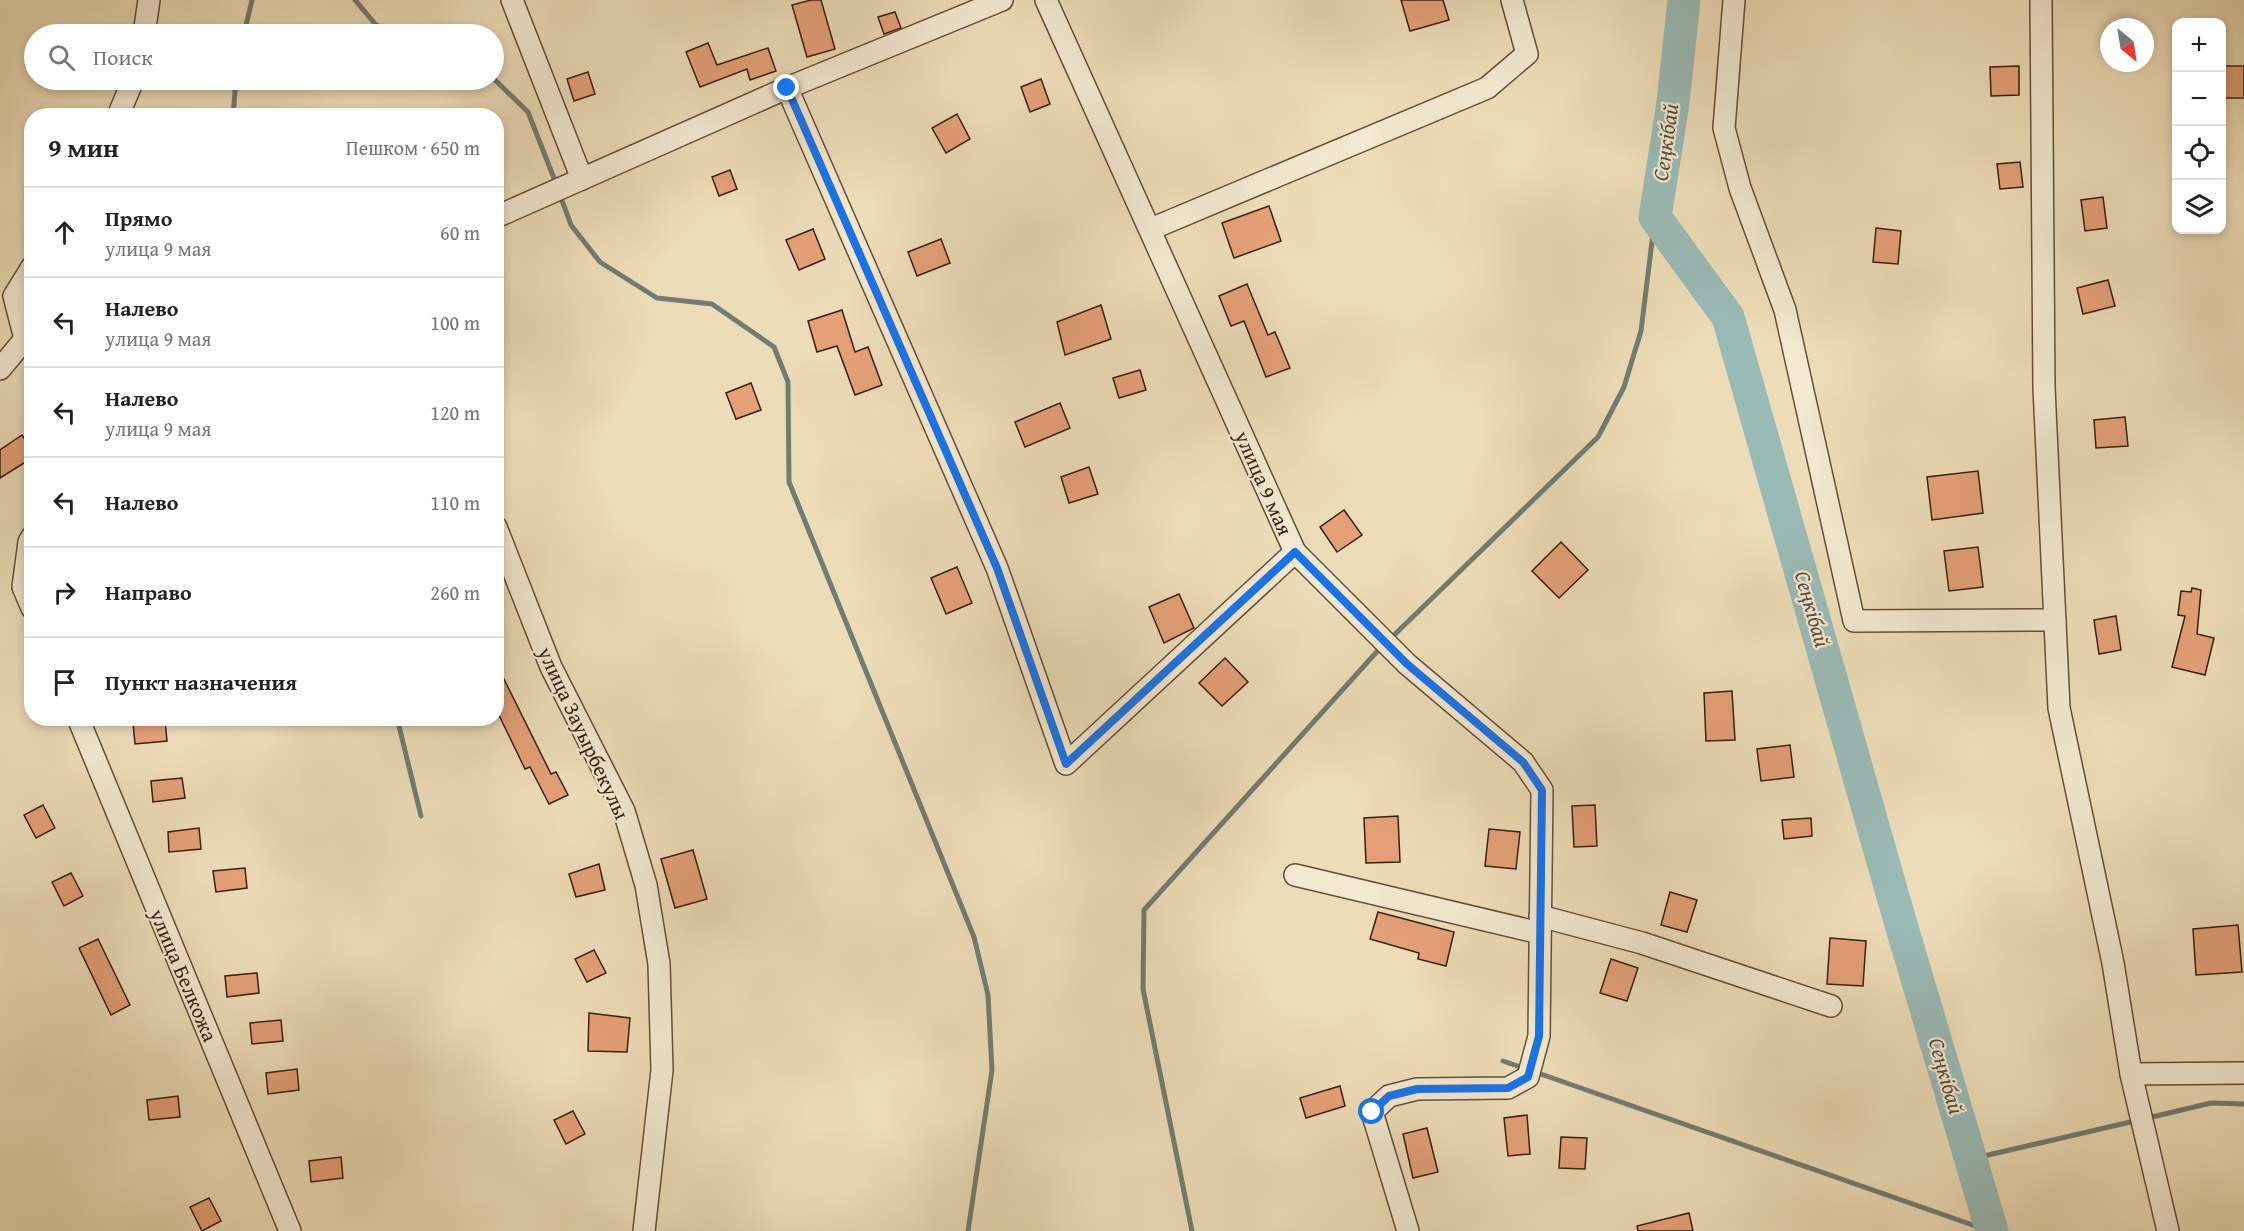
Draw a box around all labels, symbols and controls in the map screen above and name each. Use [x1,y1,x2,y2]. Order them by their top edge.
north arrow [2100,18,2154,72]
map controls [2172,18,2226,234]
button: + [2172,18,2226,72]
search box [24,24,504,90]
icon: search [45,41,78,74]
text: Поиск [93,41,153,73]
button: − [2172,72,2226,126]
route end [773,74,799,100]
water label: Сеңкібай [1644,101,1686,183]
button: locate [2172,126,2226,180]
text: 9 мин [48,128,119,167]
text: Пешком · 650 m [346,133,480,162]
button: layers [2172,180,2226,234]
text: Прямо [105,202,172,234]
icon: ahead [48,216,81,249]
text: 60 m [440,218,480,247]
text: улица 9 мая [105,234,211,263]
text: Налево [105,292,178,324]
icon: left [48,306,81,339]
text: 100 m [430,308,480,337]
text: улица 9 мая [105,324,211,353]
text: Налево [105,382,178,414]
icon: left [48,396,81,429]
text: 120 m [430,398,480,427]
text: улица 9 мая [105,414,211,443]
street label: улица 9 мая [1227,425,1301,541]
icon: left [48,486,81,519]
text: Налево [105,486,178,518]
text: 110 m [430,488,480,517]
water label: Сеңкібай [1787,567,1839,651]
icon: right [48,576,81,609]
text: Направо [105,576,192,608]
text: 260 m [430,578,480,607]
street label: улица Зауырбекулы [530,641,638,825]
icon: arrive [48,666,81,699]
text: Пункт назначения [105,666,297,698]
street label: улица Белкожа [142,903,226,1046]
water label: Сеңкібай [1921,1034,1973,1118]
route start [1358,1098,1384,1124]

